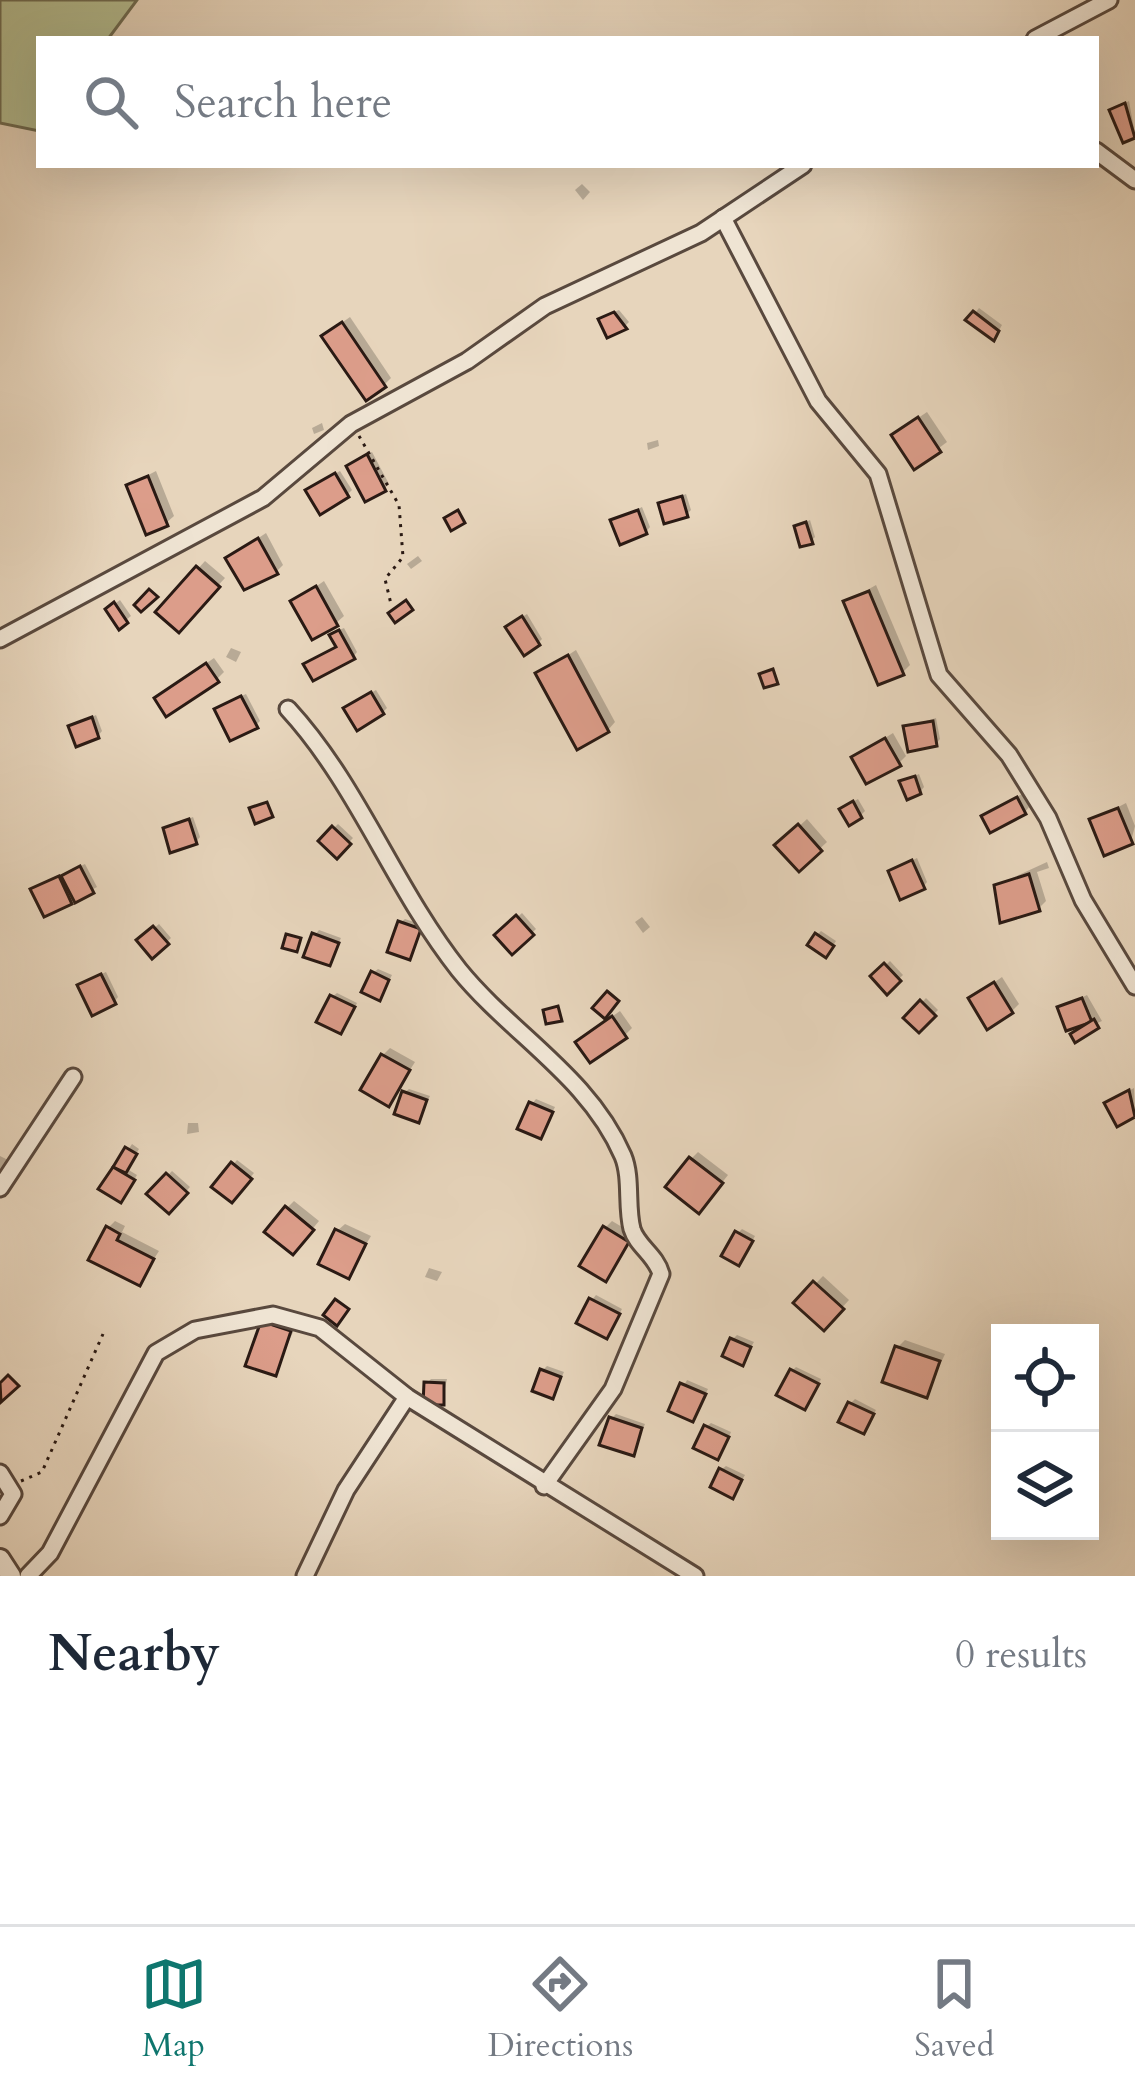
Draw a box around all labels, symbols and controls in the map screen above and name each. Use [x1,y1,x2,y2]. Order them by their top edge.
search box [36,36,1099,168]
icon: search [78,69,144,135]
text: Search here [174,72,392,133]
map controls [991,1324,1099,1540]
button: locate [991,1324,1099,1432]
button: layers [991,1432,1099,1540]
text: Nearby [48,1619,220,1689]
text: 0 results [955,1628,1087,1681]
tab: Map [141,1951,207,2068]
tab: Directions [488,1951,633,2068]
tab: Saved [914,1951,994,2068]

